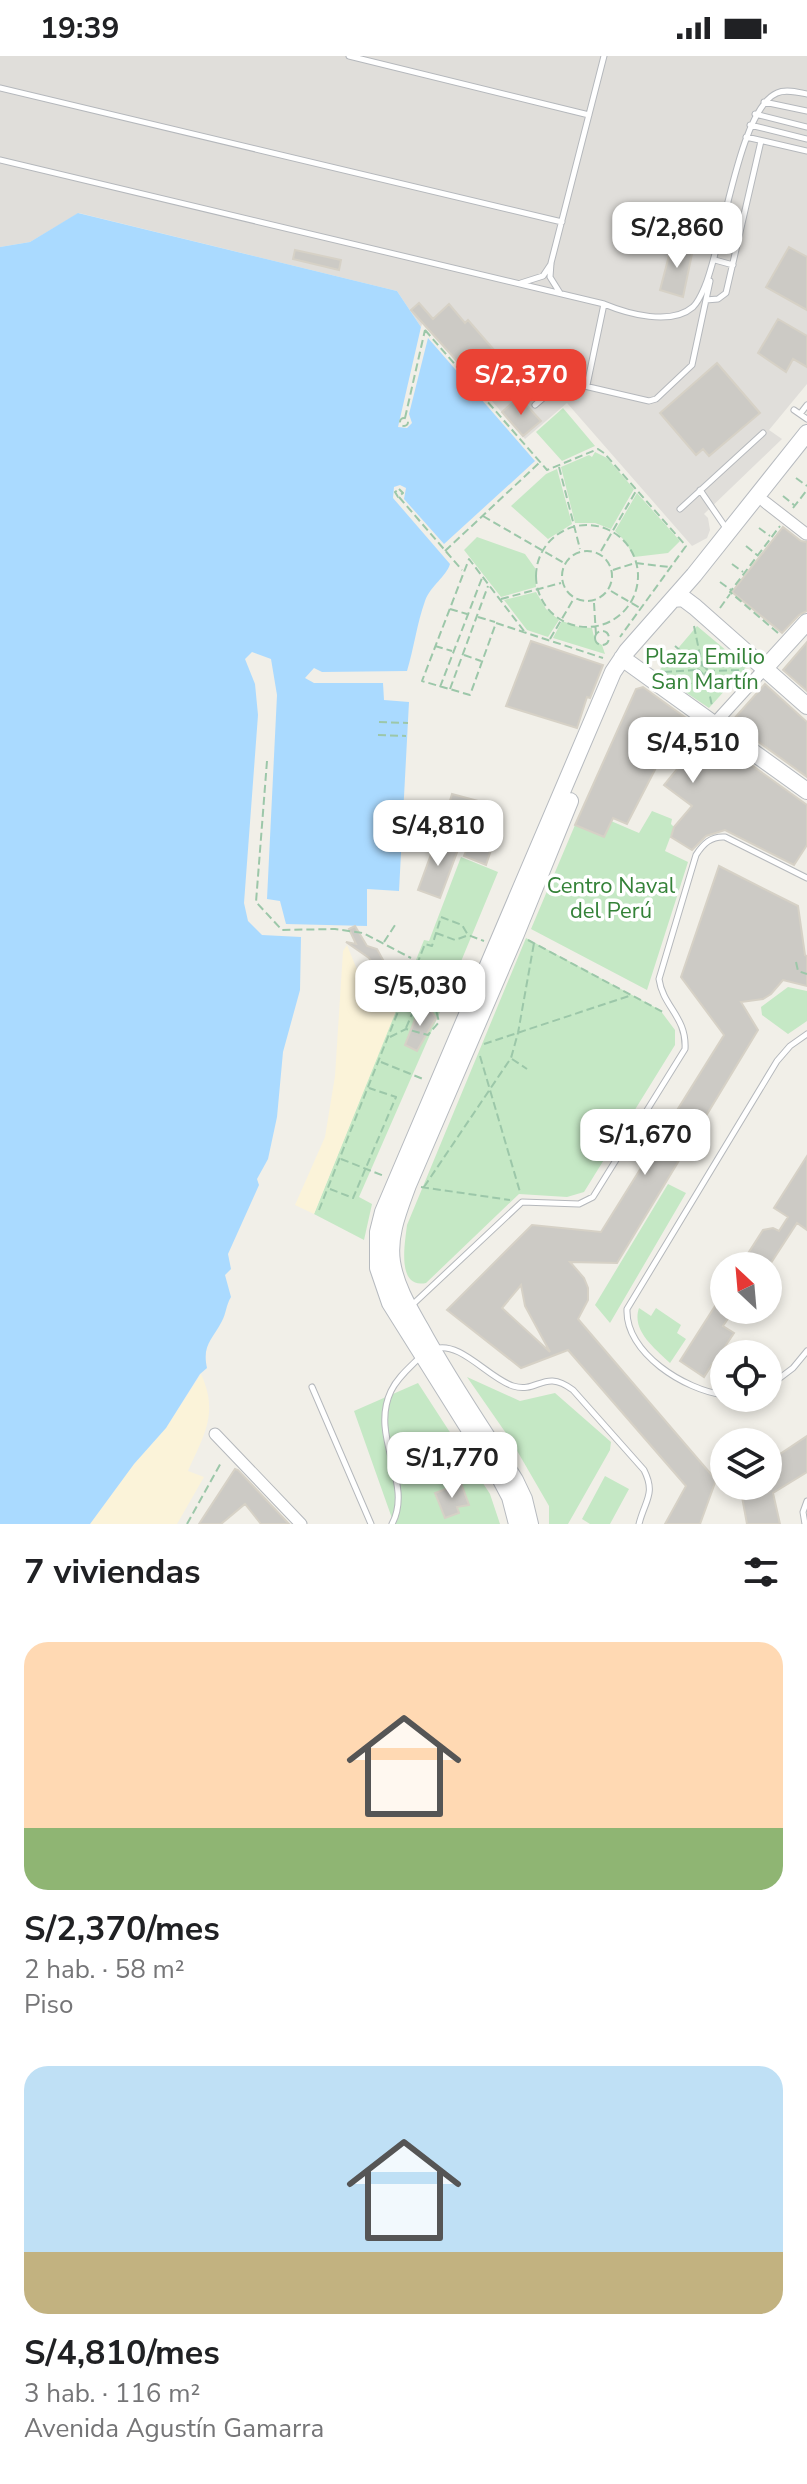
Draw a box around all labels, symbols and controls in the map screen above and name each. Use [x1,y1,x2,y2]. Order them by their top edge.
text: 19:39 [40,8,119,49]
pin: S/2,860 [603,202,751,270]
text: S/2,860 [630,210,724,245]
pin: S/2,370 [447,349,595,417]
text: S/2,370 [474,357,568,392]
park label: Plaza Emilio San Martín [645,642,765,697]
pin: S/4,510 [619,717,767,785]
text: S/4,510 [646,725,740,760]
pin: S/4,810 [364,800,512,868]
text: S/4,810 [391,808,485,843]
park label: Centro Naval del Perú [547,871,676,926]
pin: S/5,030 [346,960,494,1028]
text: S/5,030 [373,968,467,1003]
pin: S/1,670 [571,1109,719,1177]
text: S/1,670 [598,1117,692,1152]
north arrow [710,1252,782,1324]
map controls [710,1252,782,1500]
button: locate [710,1340,782,1412]
button: layers [710,1428,782,1500]
pin: S/1,770 [378,1432,526,1500]
text: S/1,770 [405,1440,499,1475]
text: 7 viviendas [24,1549,201,1595]
icon: filters [739,1550,783,1594]
icon: home [332,1694,476,1838]
text: S/2,370/mes [24,1906,220,1952]
text: 2 hab. · 58 m² [24,1952,185,1987]
text: Piso [24,1987,73,2022]
icon: home [332,2118,476,2262]
text: S/4,810/mes [24,2330,220,2376]
text: 3 hab. · 116 m² [24,2376,200,2411]
text: Avenida Agustín Gamarra [24,2411,324,2446]

